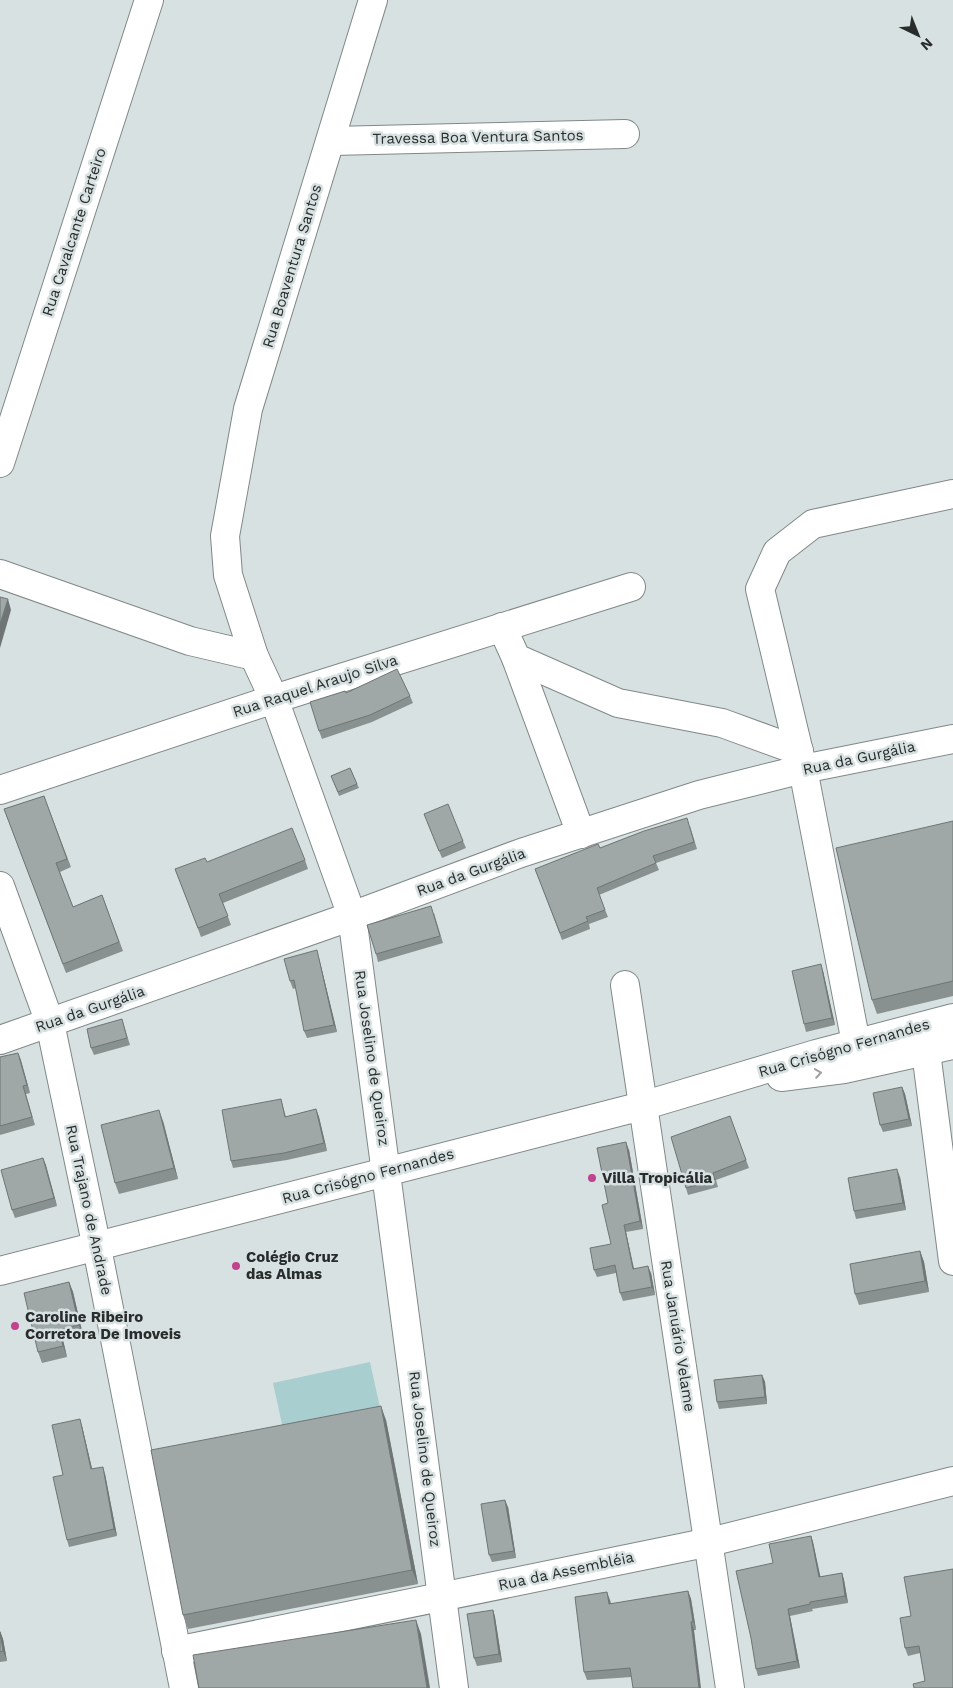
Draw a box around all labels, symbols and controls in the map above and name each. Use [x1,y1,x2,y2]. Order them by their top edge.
north arrow [893,10,943,60]
text: N [918,35,936,54]
street label: Travessa Boa Ventura Santos [372,126,584,148]
street label: Rua Cavalcante Carteiro [38,146,110,318]
street label: Rua Boaventura Santos [259,182,325,350]
street label: Rua Raquel Araujo Silva [230,651,400,721]
street label: Rua da Gurgália [801,737,917,779]
street label: Rua da Gurgália [414,844,528,900]
street label: Rua Joselino de Queiroz [351,969,393,1147]
street label: Rua da Gurgália [33,982,147,1036]
street label: Rua Crisógno Fernandes [756,1015,932,1081]
one-way arrow [814,1069,823,1079]
street label: Rua Trajano de Andrade [62,1123,116,1297]
street label: Rua Crisógno Fernandes [280,1144,456,1208]
place label: Villa Tropicália [602,1169,713,1187]
marker: Villa Tropicália [586,1172,598,1184]
place label: Colégio Cruz das Almas [246,1248,339,1283]
street label: Rua Januário Velame [657,1259,699,1413]
marker: Colégio Cruz das Almas [230,1260,242,1272]
place label: Caroline Ribeiro Corretora De Imoveis [25,1308,181,1343]
marker: Caroline Ribeiro Corretora De Imoveis [9,1320,21,1332]
street label: Rua Joselino de Queiroz [405,1370,445,1548]
street label: Rua da Assembléia [497,1548,636,1594]

